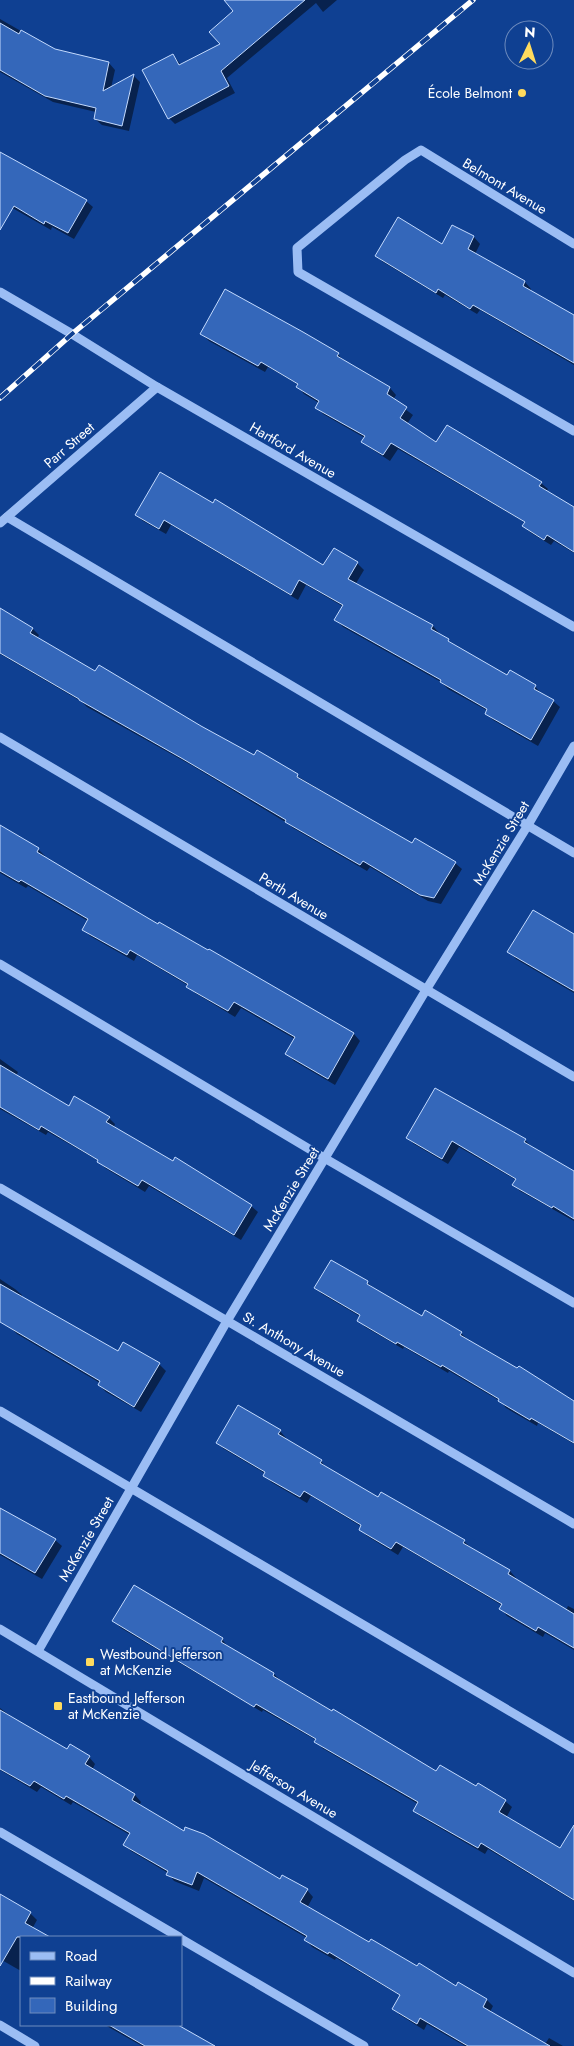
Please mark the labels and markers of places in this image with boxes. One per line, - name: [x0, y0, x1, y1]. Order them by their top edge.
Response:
- place label: École Belmont: [428, 83, 513, 103]
- marker: École Belmont: [516, 87, 528, 99]
- place label: Westbound Jefferson at McKenzie: [100, 1644, 223, 1680]
- marker: Westbound Jefferson at McKenzie: [84, 1656, 96, 1668]
- place label: Eastbound Jefferson at McKenzie: [68, 1688, 185, 1724]
- marker: Eastbound Jefferson at McKenzie: [52, 1700, 64, 1712]

